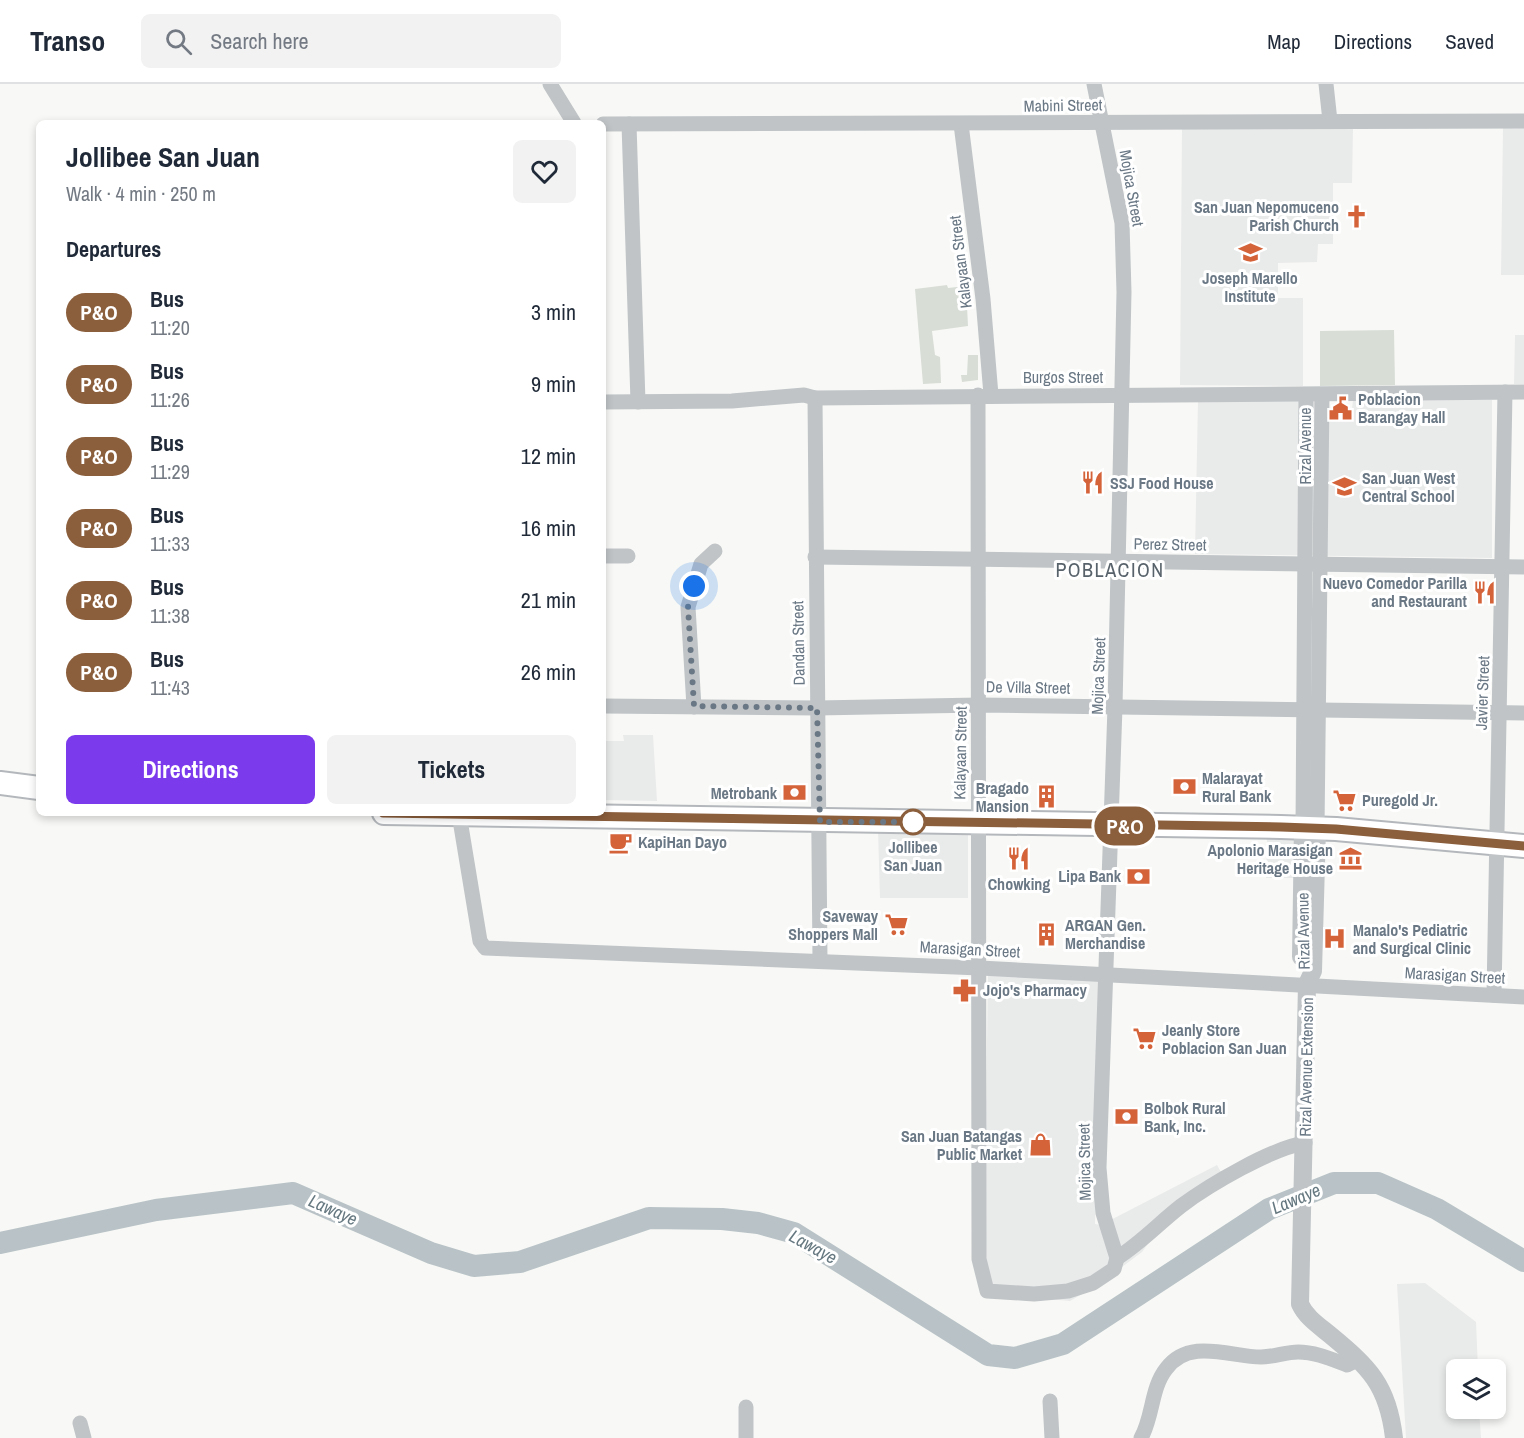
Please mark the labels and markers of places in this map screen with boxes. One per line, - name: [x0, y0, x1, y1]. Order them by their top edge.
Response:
- place label: San Juan Nepomuceno Parish Church: [1194, 196, 1339, 236]
- church icon: San Juan Nepomuceno Parish Church: [1344, 203, 1370, 229]
- school or university icon: Joseph Marello Institute: [1237, 240, 1263, 266]
- place label: Joseph Marello Institute: [1202, 267, 1298, 307]
- place label: Poblacion Barangay Hall: [1358, 388, 1446, 428]
- public building icon: Poblacion Barangay Hall: [1327, 395, 1353, 421]
- place label: San Juan West Central School: [1362, 467, 1456, 507]
- restaurant icon: SSJ Food House: [1079, 470, 1105, 496]
- place label: SSJ Food House: [1110, 472, 1214, 494]
- school or university icon: San Juan West Central School: [1331, 474, 1357, 500]
- place label: Nuevo Comedor Parilla and Restaurant: [1323, 572, 1468, 612]
- restaurant icon: Nuevo Comedor Parilla and Restaurant: [1472, 579, 1498, 605]
- place label: Malarayat Rural Bank: [1202, 767, 1272, 807]
- bank icon: Malarayat Rural Bank: [1171, 774, 1197, 800]
- place label: Bragado Mansion: [976, 777, 1029, 817]
- bank icon: Metrobank: [782, 780, 808, 806]
- place label: Metrobank: [711, 782, 778, 804]
- building icon: Bragado Mansion: [1034, 784, 1060, 810]
- supermarket icon: Puregold Jr.: [1331, 787, 1357, 813]
- place label: Puregold Jr.: [1362, 789, 1438, 811]
- marker: Jollibee San Juan: [900, 809, 926, 835]
- cafe icon: KapiHan Dayo: [607, 829, 633, 855]
- place label: KapiHan Dayo: [638, 831, 727, 853]
- place label: Jollibee San Juan: [884, 836, 942, 876]
- place label: Apolonio Marasigan Heritage House: [1208, 839, 1333, 879]
- restaurant icon: Chowking: [1006, 846, 1032, 872]
- museum icon: Apolonio Marasigan Heritage House: [1338, 846, 1364, 872]
- bank icon: Lipa Bank: [1126, 863, 1152, 889]
- place label: Lipa Bank: [1058, 865, 1122, 887]
- place label: Chowking: [988, 873, 1050, 895]
- place label: Saveway Shoppers Mall: [788, 905, 879, 945]
- supermarket icon: Saveway Shoppers Mall: [883, 912, 909, 938]
- place label: ARGAN Gen. Merchandise: [1065, 914, 1146, 954]
- place label: Manalo's Pediatric and Surgical Clinic: [1353, 919, 1471, 959]
- building icon: ARGAN Gen. Merchandise: [1034, 921, 1060, 947]
- hospital icon: Manalo's Pediatric and Surgical Clinic: [1322, 926, 1348, 952]
- pharmacy icon: Jojo's Pharmacy: [952, 977, 978, 1003]
- place label: Jojo's Pharmacy: [983, 979, 1087, 1001]
- place label: Jeanly Store Poblacion San Juan: [1162, 1019, 1287, 1059]
- supermarket icon: Jeanly Store Poblacion San Juan: [1131, 1026, 1157, 1052]
- place label: Bolbok Rural Bank, Inc.: [1144, 1097, 1226, 1137]
- bank icon: Bolbok Rural Bank, Inc.: [1113, 1104, 1139, 1130]
- place label: San Juan Batangas Public Market: [901, 1125, 1023, 1165]
- shop icon: San Juan Batangas Public Market: [1027, 1132, 1053, 1158]

